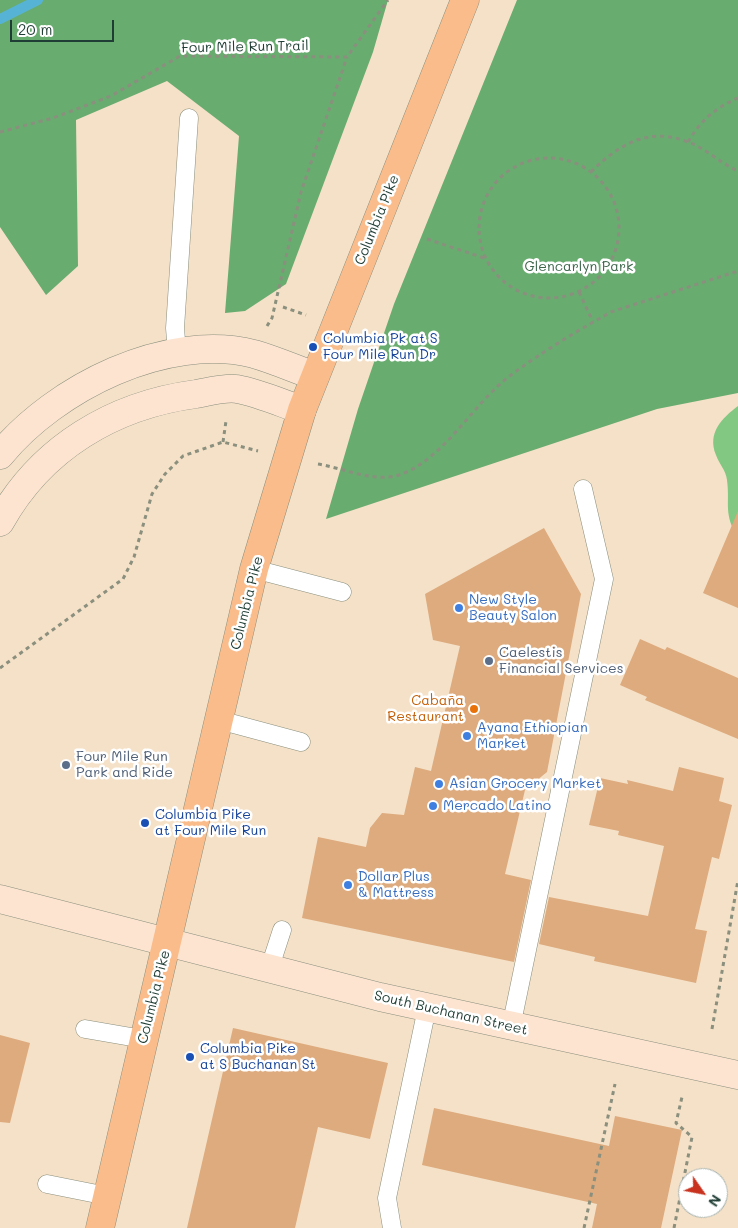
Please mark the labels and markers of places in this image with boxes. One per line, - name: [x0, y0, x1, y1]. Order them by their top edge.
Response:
- place label: Columbia Pk at S Four Mile Run Dr: [323, 331, 438, 364]
- marker: Columbia Pk at S Four Mile Run Dr: [307, 341, 319, 353]
- place label: New Style Beauty Salon: [469, 592, 557, 624]
- marker: New Style Beauty Salon: [453, 602, 465, 614]
- place label: Caelestis Financial Services: [499, 645, 624, 678]
- marker: Caelestis Financial Services: [483, 655, 495, 667]
- place label: Cabaña Restaurant: [387, 693, 464, 726]
- marker: Cabaña Restaurant: [468, 703, 480, 715]
- place label: Ayana Ethiopian Market: [477, 720, 588, 752]
- marker: Ayana Ethiopian Market: [461, 730, 473, 742]
- place label: Four Mile Run Park and Ride: [76, 749, 173, 782]
- marker: Four Mile Run Park and Ride: [60, 759, 72, 771]
- place label: Asian Grocery Market: [449, 776, 601, 792]
- marker: Asian Grocery Market: [433, 778, 445, 790]
- place label: Mercado Latino: [443, 798, 551, 814]
- marker: Mercado Latino: [427, 800, 439, 812]
- place label: Columbia Pike at Four Mile Run: [155, 807, 266, 840]
- marker: Columbia Pike at Four Mile Run: [139, 817, 151, 829]
- place label: Dollar Plus & Mattress: [358, 869, 434, 902]
- marker: Dollar Plus & Mattress: [342, 879, 354, 891]
- place label: Columbia Pike at S Buchanan St: [200, 1041, 316, 1074]
- marker: Columbia Pike at S Buchanan St: [184, 1051, 196, 1063]

